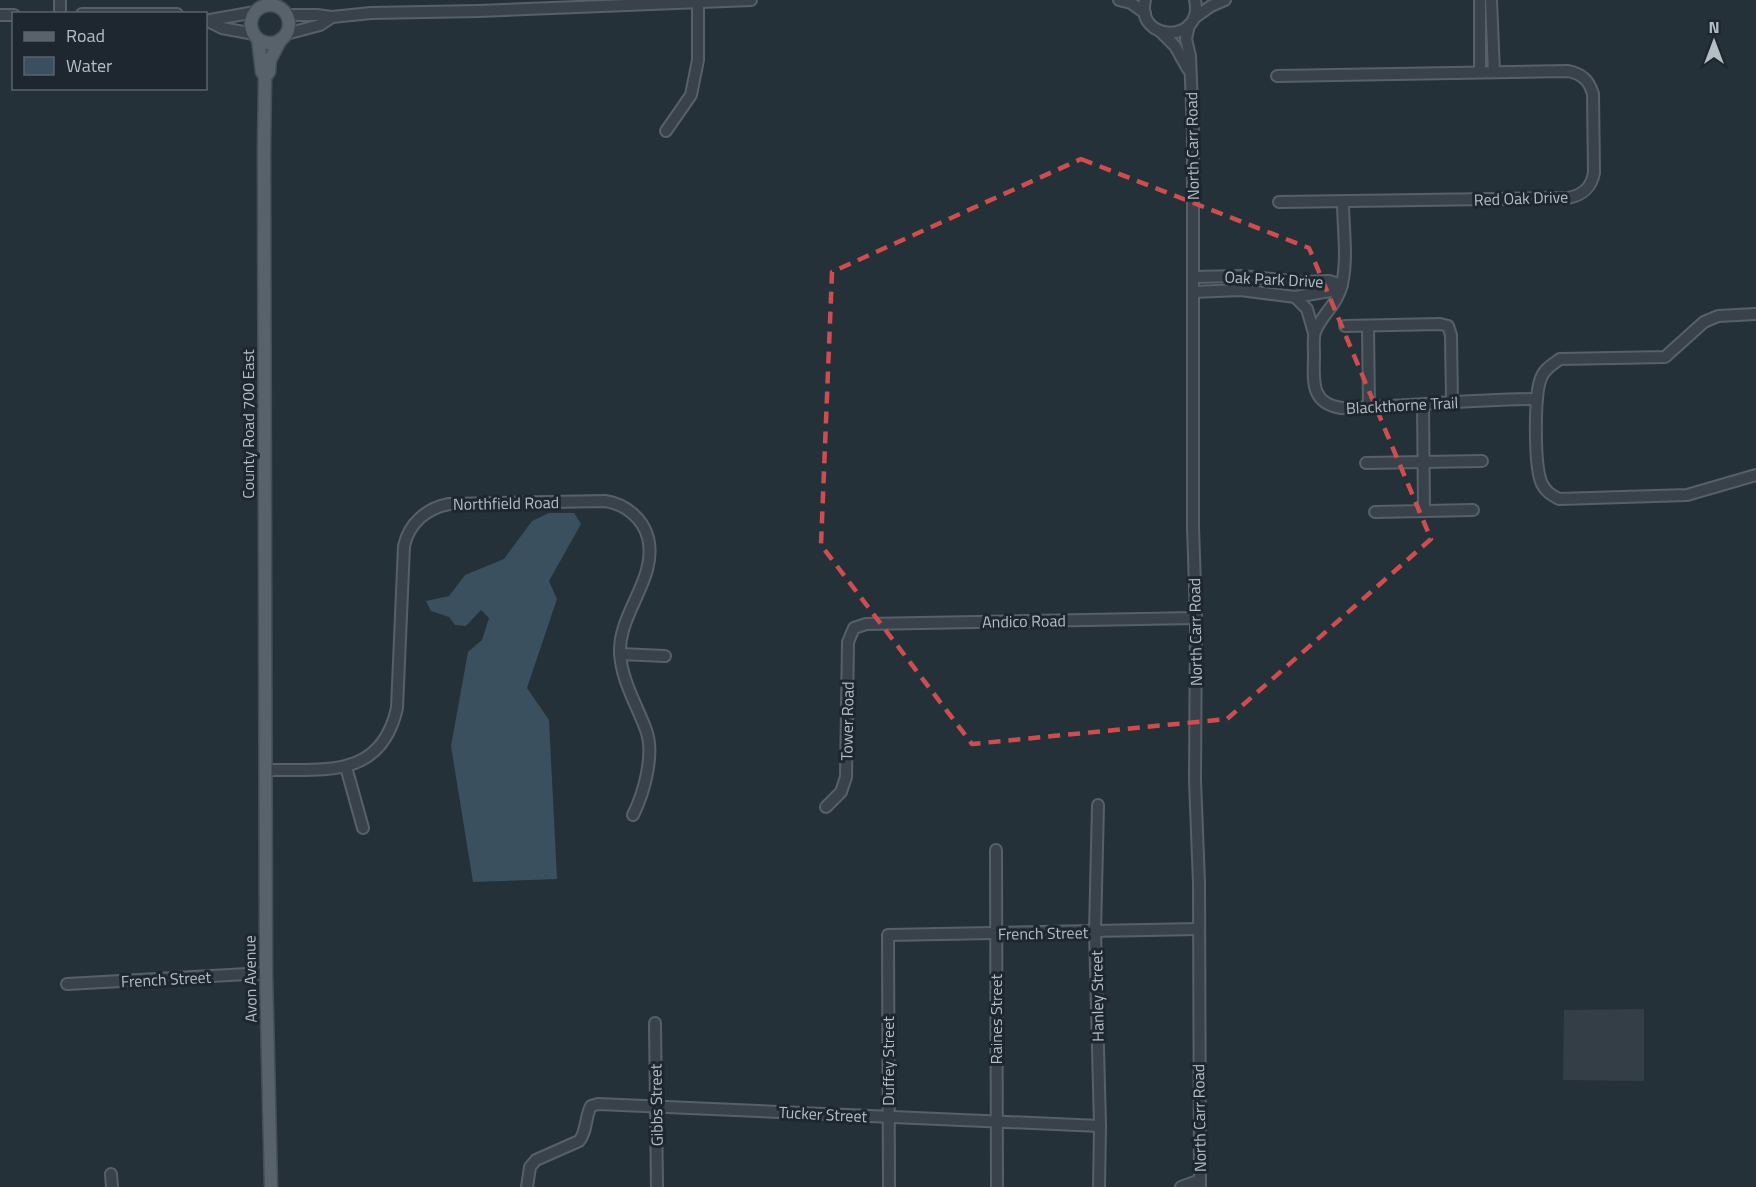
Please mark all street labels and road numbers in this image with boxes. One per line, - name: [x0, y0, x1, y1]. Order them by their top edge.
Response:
- street label: North Carr Road: [1179, 92, 1205, 200]
- street label: Red Oak Drive: [1473, 184, 1569, 212]
- street label: Oak Park Drive: [1224, 264, 1324, 294]
- street label: County Road 700 East: [236, 349, 260, 499]
- street label: Blackthorne Trail: [1345, 390, 1459, 420]
- street label: Northfield Road: [453, 490, 559, 516]
- street label: North Carr Road: [1182, 578, 1208, 686]
- street label: Andico Road: [982, 608, 1066, 634]
- street label: Tower Road: [834, 681, 860, 761]
- street label: French Street: [998, 920, 1089, 946]
- street label: Avon Avenue: [237, 935, 263, 1023]
- street label: Hanley Street: [1084, 950, 1110, 1042]
- street label: French Street: [120, 965, 212, 993]
- street label: Raines Street: [984, 973, 1008, 1064]
- street label: Duffey Street: [876, 1016, 900, 1106]
- street label: Gibbs Street: [643, 1063, 669, 1146]
- street label: North Carr Road: [1186, 1064, 1212, 1172]
- street label: Tucker Street: [778, 1100, 868, 1128]

